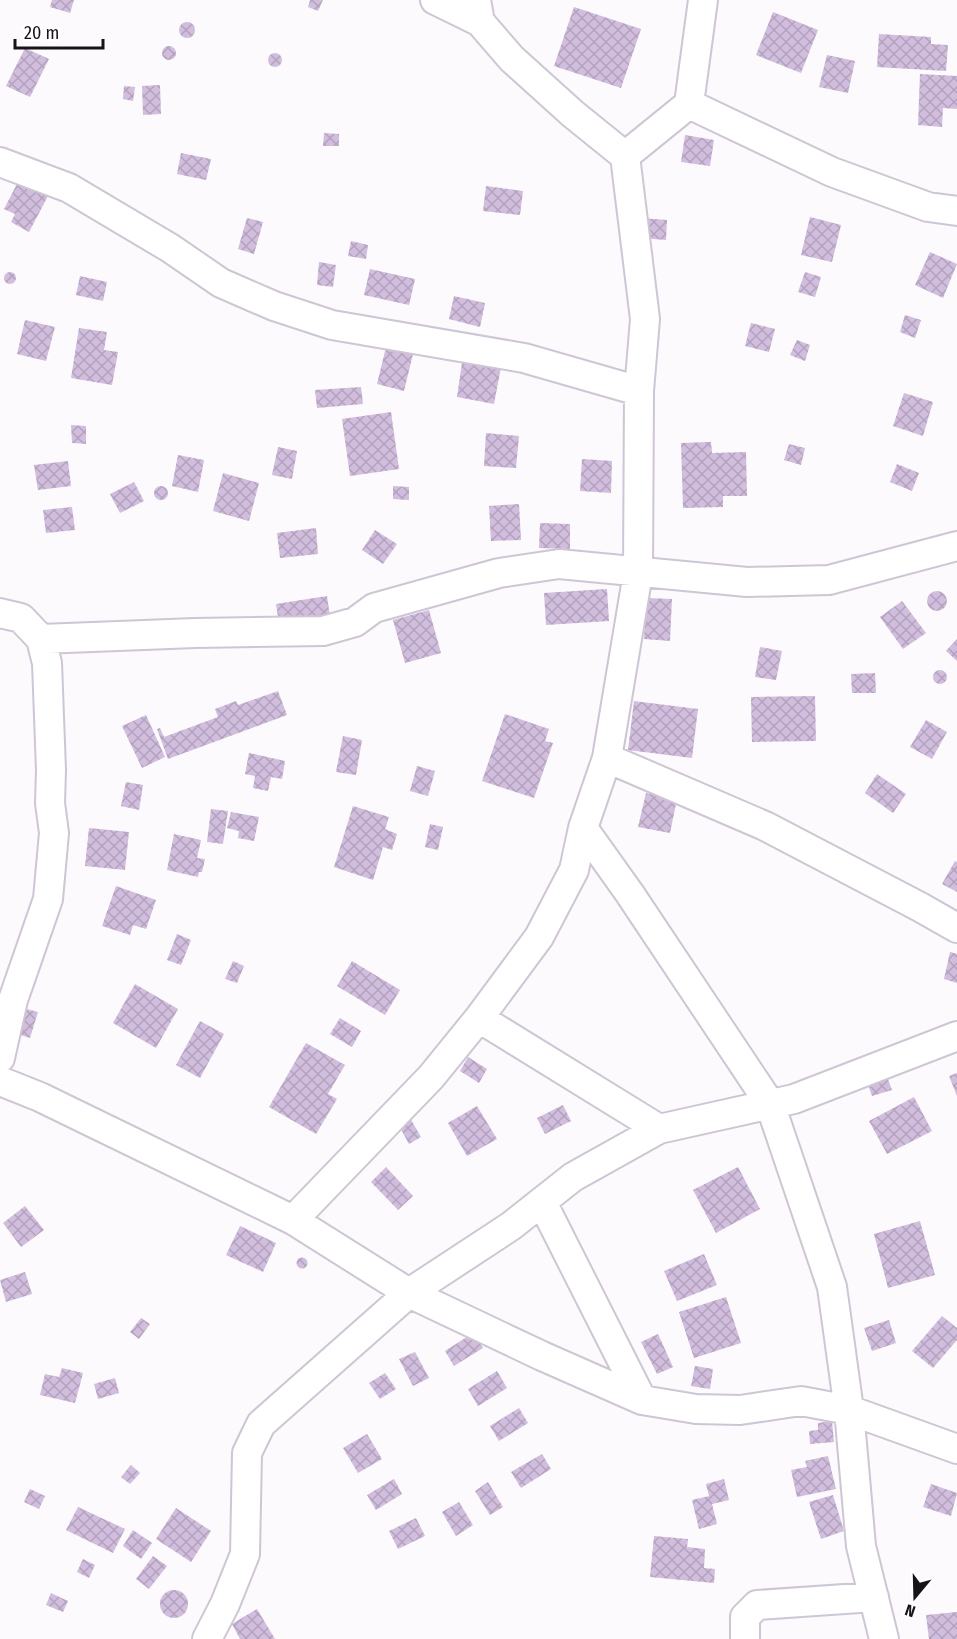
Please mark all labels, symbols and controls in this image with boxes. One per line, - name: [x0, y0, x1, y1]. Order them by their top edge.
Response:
- scale bar: [15, 12, 104, 50]
- text: 20 m: [24, 22, 59, 44]
- north arrow: [885, 1567, 945, 1627]
- text: N: [903, 1600, 918, 1621]

